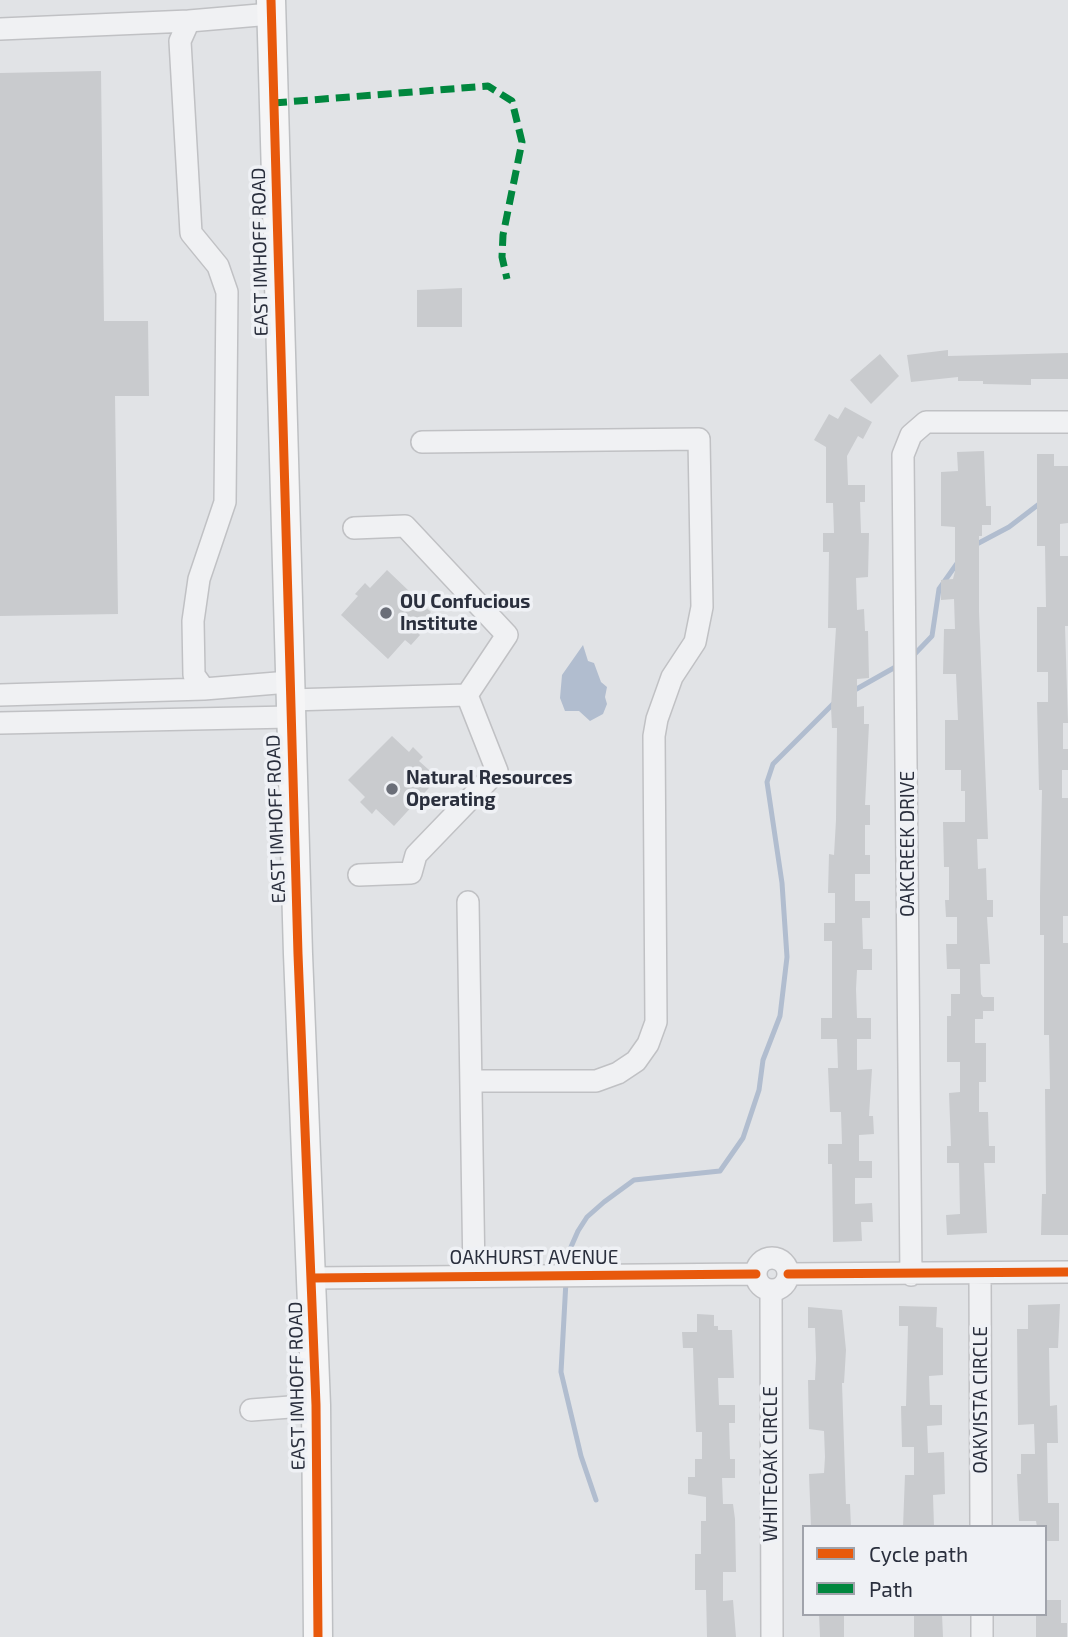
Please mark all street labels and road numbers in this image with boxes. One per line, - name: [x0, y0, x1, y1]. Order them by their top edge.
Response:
- street label: EAST IMHOFF ROAD: [247, 167, 273, 337]
- street label: EAST IMHOFF ROAD: [262, 734, 290, 904]
- street label: OAKCREEK DRIVE: [897, 771, 919, 917]
- street label: OAKHURST AVENUE: [450, 1247, 618, 1269]
- street label: EAST IMHOFF ROAD: [284, 1301, 310, 1471]
- street label: OAKVISTA CIRCLE: [970, 1326, 992, 1474]
- street label: WHITEOAK CIRCLE: [760, 1386, 782, 1542]

